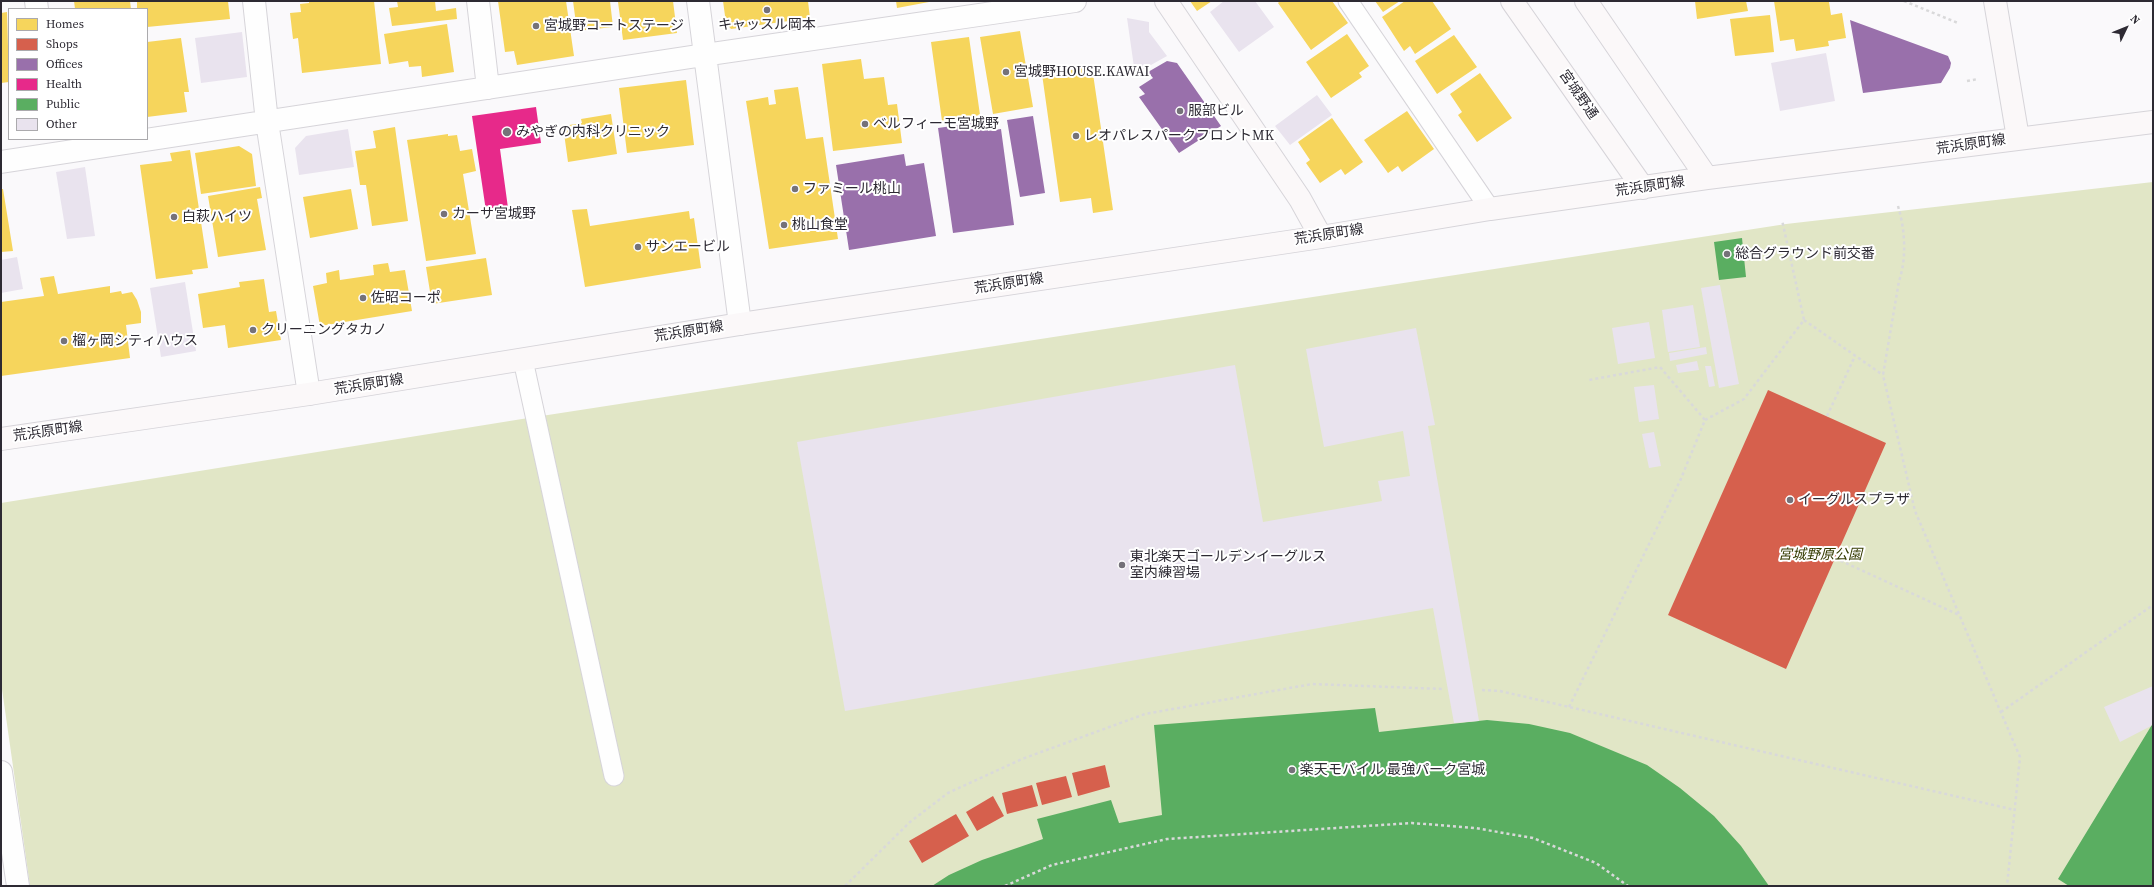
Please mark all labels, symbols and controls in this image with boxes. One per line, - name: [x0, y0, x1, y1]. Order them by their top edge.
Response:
- marker: キャッスル岡本: [762, 5, 772, 15]
- legend: [8, 8, 148, 140]
- north arrow: [2106, 8, 2146, 48]
- text: N: [2127, 11, 2143, 28]
- text: Homes: [46, 16, 84, 32]
- place label: キャッスル岡本: [718, 17, 816, 33]
- place label: 宮城野コートステージ: [544, 18, 684, 34]
- marker: 宮城野コートステージ: [531, 21, 541, 31]
- text: Shops: [46, 36, 78, 52]
- text: Offices: [46, 56, 83, 72]
- place label: 宮城野HOUSE.KAWAI: [1014, 64, 1150, 80]
- marker: 宮城野HOUSE.KAWAI: [1001, 67, 1011, 77]
- street label: 宮城野通: [1555, 67, 1601, 123]
- text: Health: [46, 76, 82, 92]
- text: Public: [46, 96, 80, 112]
- place label: 服部ビル: [1188, 103, 1244, 119]
- marker: 服部ビル: [1175, 106, 1185, 116]
- text: Other: [46, 116, 77, 132]
- place label: ベルフィーモ宮城野: [873, 116, 999, 132]
- marker: ベルフィーモ宮城野: [860, 119, 870, 129]
- place label: みやぎの内科クリニック: [516, 124, 670, 140]
- marker: みやぎの内科クリニック: [501, 126, 513, 138]
- place label: レオパレスパークフロントMK: [1084, 128, 1274, 144]
- marker: レオパレスパークフロントMK: [1071, 131, 1081, 141]
- street label: 荒浜原町線: [1935, 132, 2007, 158]
- street label: 荒浜原町線: [1614, 174, 1686, 200]
- place label: ファミール桃山: [803, 181, 901, 197]
- marker: ファミール桃山: [790, 184, 800, 194]
- place label: カーサ宮城野: [452, 206, 536, 222]
- place label: 白萩ハイツ: [182, 209, 252, 225]
- marker: カーサ宮城野: [439, 209, 449, 219]
- marker: 白萩ハイツ: [169, 212, 179, 222]
- place label: 桃山食堂: [792, 217, 848, 233]
- marker: 桃山食堂: [779, 220, 789, 230]
- street label: 荒浜原町線: [1293, 221, 1365, 249]
- place label: サンエービル: [646, 239, 730, 255]
- marker: サンエービル: [633, 242, 643, 252]
- place label: 総合グラウンド前交番: [1735, 246, 1875, 262]
- marker: 総合グラウンド前交番: [1722, 249, 1732, 259]
- street label: 荒浜原町線: [973, 270, 1045, 298]
- place label: 佐昭コーポ: [371, 290, 441, 306]
- marker: 佐昭コーポ: [358, 293, 368, 303]
- street label: 荒浜原町線: [653, 318, 725, 346]
- place label: クリーニングタカノ: [261, 322, 387, 338]
- marker: クリーニングタカノ: [248, 325, 258, 335]
- place label: 榴ヶ岡シティハウス: [72, 333, 198, 349]
- marker: 榴ヶ岡シティハウス: [59, 336, 69, 346]
- street label: 荒浜原町線: [333, 371, 405, 399]
- street label: 荒浜原町線: [12, 419, 84, 445]
- place label: イーグルスプラザ: [1798, 492, 1910, 508]
- marker: イーグルスプラザ: [1785, 495, 1795, 505]
- park label: 宮城野原公園: [1778, 547, 1862, 563]
- place label: 東北楽天ゴールデンイーグルス 室内練習場: [1130, 549, 1326, 582]
- marker: 東北楽天ゴールデンイーグルス 室内練習場: [1117, 560, 1127, 570]
- place label: 楽天モバイル 最強パーク宮城: [1300, 762, 1485, 778]
- marker: 楽天モバイル 最強パーク宮城: [1287, 765, 1297, 775]

